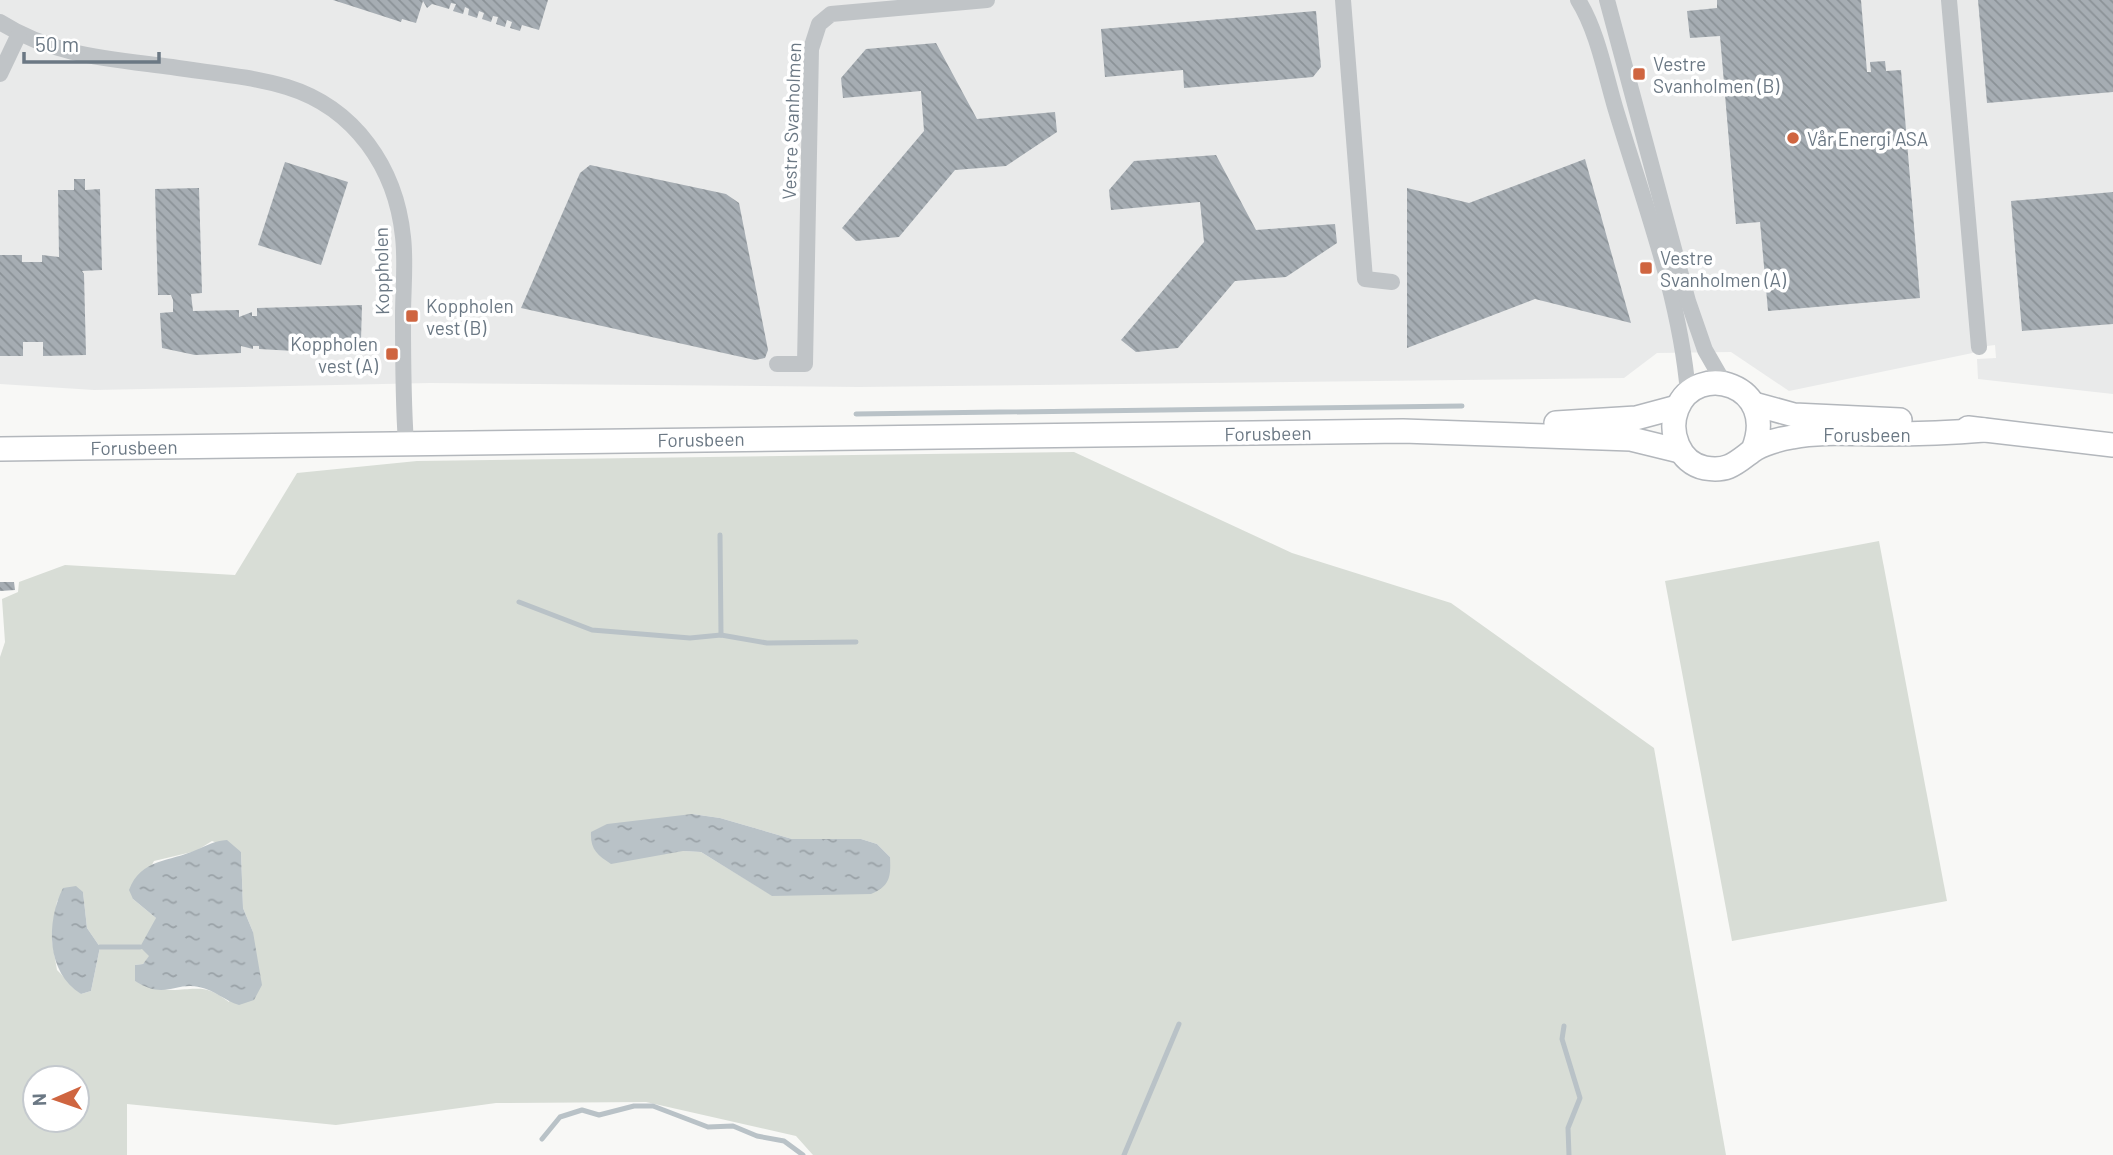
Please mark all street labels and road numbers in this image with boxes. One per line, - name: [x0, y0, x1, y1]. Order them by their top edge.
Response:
- street label: Vestre Svanholmen: [777, 42, 805, 200]
- street label: Koppholen: [369, 227, 393, 315]
- street label: Forusbeen: [1224, 421, 1312, 445]
- street label: Forusbeen: [1823, 423, 1911, 446]
- street label: Forusbeen: [657, 427, 745, 451]
- street label: Forusbeen: [90, 435, 178, 459]

